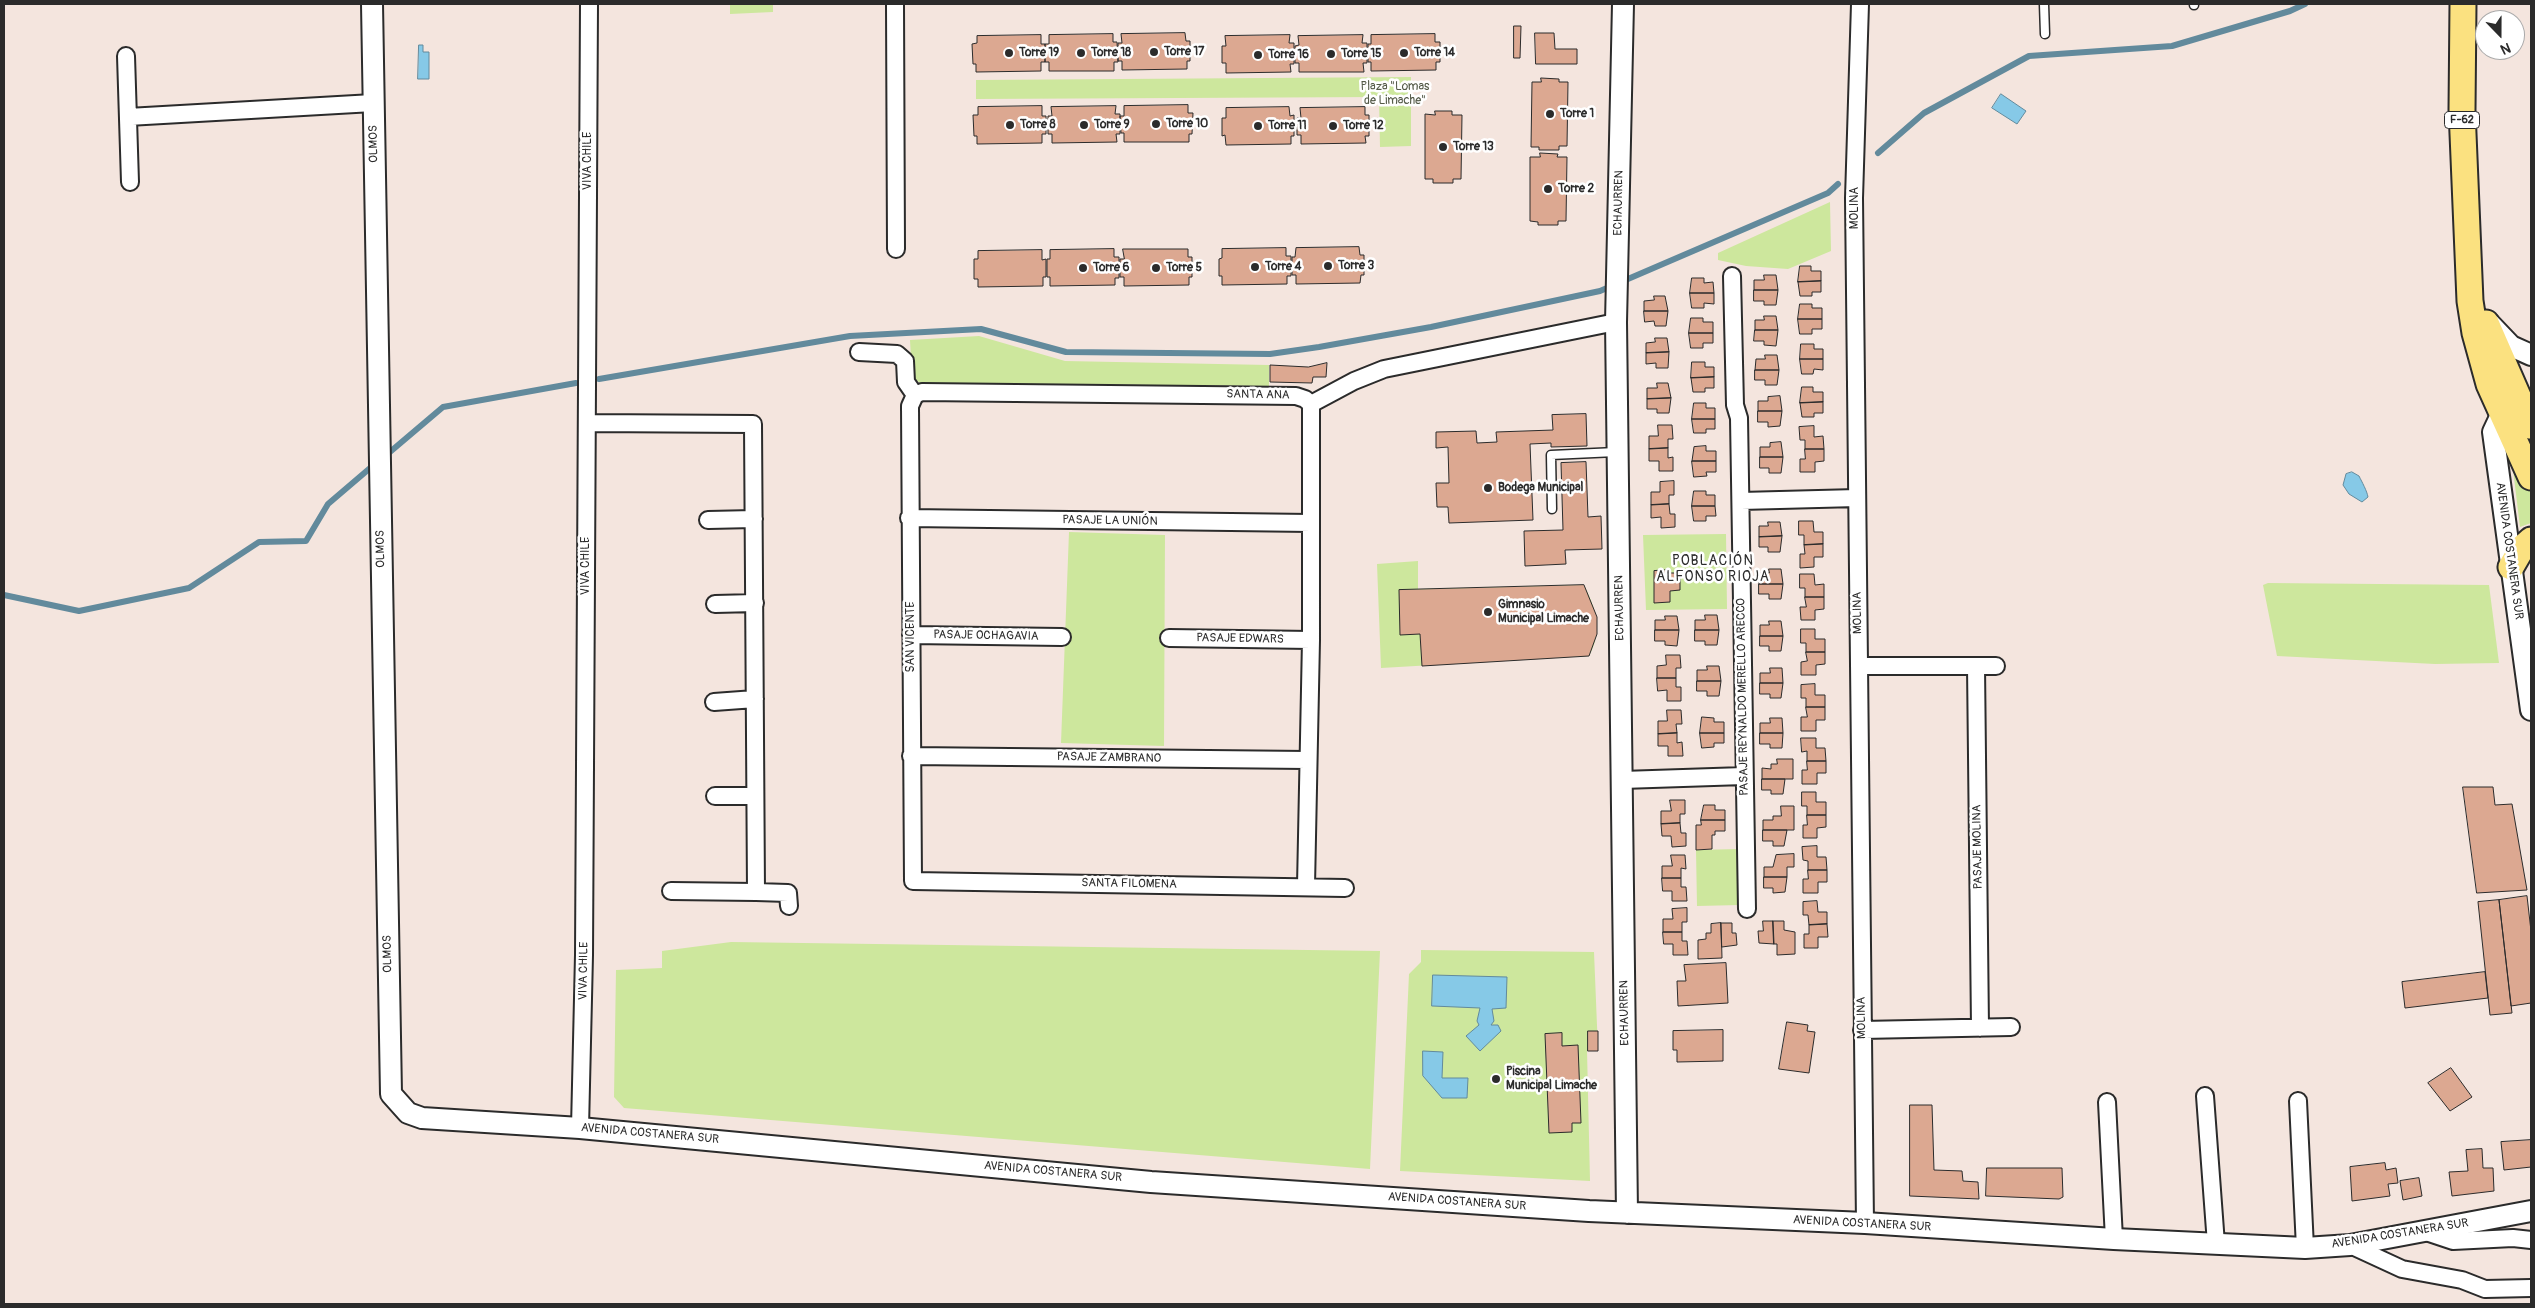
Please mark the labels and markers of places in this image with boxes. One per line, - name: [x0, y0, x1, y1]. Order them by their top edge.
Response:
- place label: Torre 17: [1164, 45, 1204, 59]
- place label: Torre 19: [1019, 46, 1059, 60]
- place label: Torre 18: [1091, 46, 1131, 60]
- marker: Torre 17: [1148, 46, 1160, 58]
- place label: Torre 14: [1414, 46, 1455, 60]
- marker: Torre 19: [1003, 47, 1015, 59]
- marker: Torre 18: [1075, 47, 1087, 59]
- place label: Torre 15: [1341, 47, 1382, 61]
- marker: Torre 14: [1398, 47, 1410, 59]
- place label: Torre 16: [1268, 48, 1309, 62]
- marker: Torre 15: [1325, 48, 1337, 60]
- marker: Torre 16: [1252, 49, 1264, 61]
- place label: Torre 1: [1560, 107, 1594, 121]
- marker: Torre 1: [1544, 108, 1556, 120]
- place label: Torre 10: [1166, 117, 1208, 131]
- place label: Torre 8: [1020, 118, 1055, 132]
- place label: Torre 9: [1094, 118, 1130, 132]
- marker: Torre 10: [1150, 118, 1162, 130]
- marker: Torre 8: [1004, 119, 1016, 131]
- marker: Torre 9: [1078, 119, 1090, 131]
- place label: Torre 11: [1268, 119, 1307, 133]
- place label: Torre 12: [1343, 119, 1384, 133]
- marker: Torre 11: [1252, 120, 1264, 132]
- marker: Torre 12: [1327, 120, 1339, 132]
- place label: Torre 13: [1453, 140, 1494, 154]
- marker: Torre 13: [1437, 141, 1449, 153]
- place label: Torre 2: [1558, 182, 1594, 196]
- marker: Torre 2: [1542, 183, 1554, 195]
- place label: Torre 3: [1338, 259, 1374, 273]
- place label: Torre 4: [1265, 260, 1301, 274]
- marker: Torre 3: [1322, 260, 1334, 272]
- place label: Torre 6: [1093, 261, 1129, 275]
- place label: Torre 5: [1166, 261, 1202, 275]
- marker: Torre 4: [1249, 261, 1261, 273]
- marker: Torre 6: [1077, 262, 1089, 274]
- marker: Torre 5: [1150, 262, 1162, 274]
- place label: Bodega Municipal: [1498, 481, 1583, 495]
- marker: Bodega Municipal: [1482, 482, 1494, 494]
- place label: Gimnasio Municipal Limache: [1498, 598, 1589, 626]
- marker: Gimnasio Municipal Limache: [1482, 606, 1494, 618]
- place label: Piscina Municipal Limache: [1506, 1065, 1597, 1093]
- marker: Piscina Municipal Limache: [1490, 1073, 1502, 1085]

